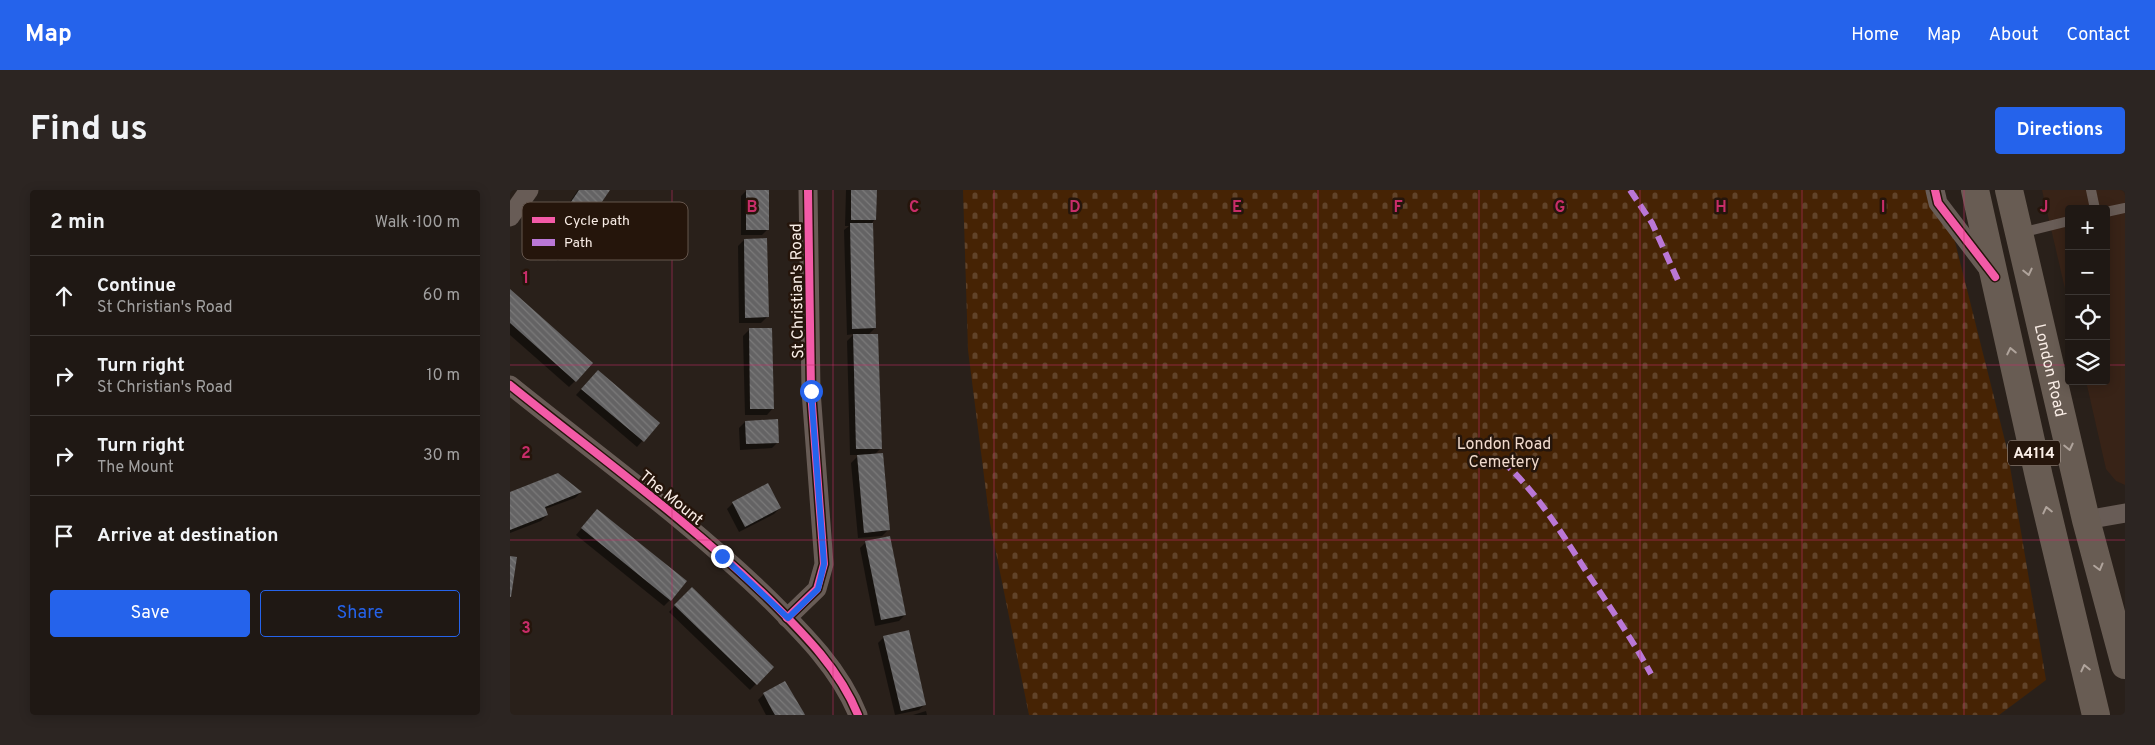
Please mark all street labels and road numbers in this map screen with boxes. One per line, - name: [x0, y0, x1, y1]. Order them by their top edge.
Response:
- street label: St Christian's Road: [787, 223, 809, 359]
- street label: London Road: [2029, 322, 2070, 419]
- road number: A4114: [2008, 440, 2060, 466]
- street label: The Mount: [635, 467, 707, 530]

